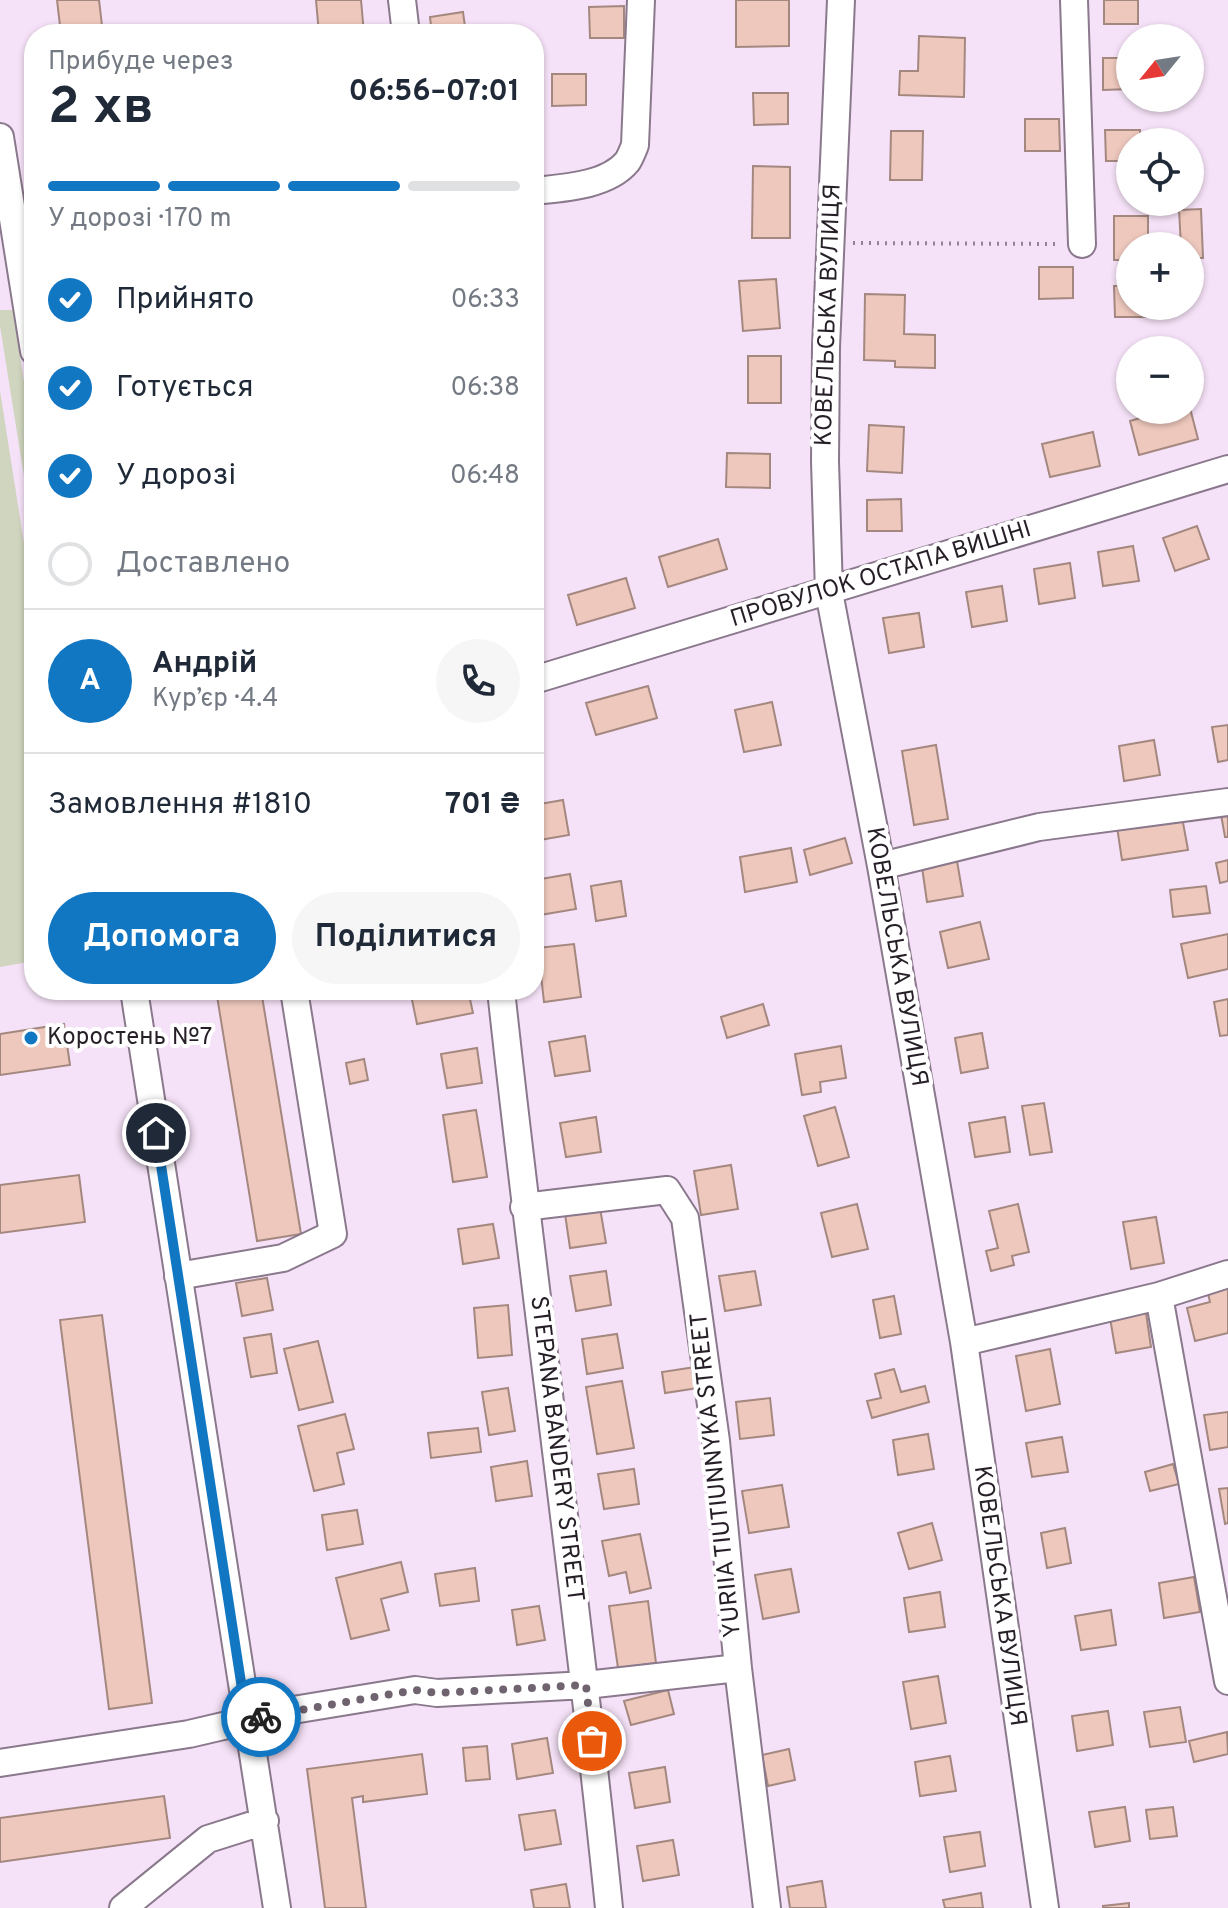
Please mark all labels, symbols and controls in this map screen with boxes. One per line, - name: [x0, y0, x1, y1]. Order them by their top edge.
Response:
- north arrow: [1116, 24, 1204, 112]
- map controls: [1116, 24, 1204, 424]
- text: Прибуде через: [48, 46, 234, 79]
- text: 06:56–07:01: [348, 74, 520, 111]
- text: 2 хв: [48, 76, 154, 142]
- button: locate: [1116, 128, 1204, 216]
- street label: КОВЕЛЬСЬКА ВУЛИЦЯ: [809, 183, 849, 447]
- text: У дорозі · 170 m: [48, 203, 232, 236]
- button: +: [1116, 232, 1204, 320]
- icon: check: [48, 278, 92, 322]
- text: Прийнято: [116, 282, 254, 319]
- text: 06:33: [451, 284, 520, 317]
- button: −: [1116, 336, 1204, 424]
- icon: check: [48, 366, 92, 410]
- text: Готується: [116, 370, 254, 407]
- text: 06:38: [450, 372, 520, 405]
- icon: check: [48, 454, 92, 498]
- text: У дорозі: [116, 458, 236, 495]
- text: 06:48: [450, 460, 520, 493]
- street label: ПРОВУЛОК ОСТАПА ВИШНІ: [727, 515, 1035, 635]
- text: Доставлено: [116, 546, 290, 583]
- button: phone: [436, 639, 520, 723]
- text: Андрій: [152, 646, 257, 683]
- text: А: [79, 663, 101, 700]
- text: Кур’єр · 4.4: [152, 683, 278, 716]
- text: Замовлення #1810: [48, 787, 312, 824]
- text: 701 ₴: [445, 787, 520, 824]
- street label: КОВЕЛЬСЬКА ВУЛИЦЯ: [858, 825, 934, 1089]
- button: Допомога: [48, 892, 276, 984]
- button: Поділитися: [292, 892, 520, 984]
- place label: Коростень №7: [47, 1023, 212, 1053]
- marker: Коростень №7: [22, 1029, 40, 1047]
- pin: [122, 1099, 190, 1167]
- icon: home: [134, 1111, 178, 1155]
- street label: STEPANA BANDERY STREET: [522, 1294, 590, 1604]
- street label: YURIIA TIUTIUNNYKA STREET: [685, 1311, 749, 1639]
- street label: КОВЕЛЬСЬКА ВУЛИЦЯ: [966, 1464, 1032, 1728]
- courier: [221, 1677, 301, 1757]
- icon: bike: [239, 1695, 283, 1739]
- pin: [558, 1707, 626, 1775]
- icon: bag: [570, 1719, 614, 1763]

